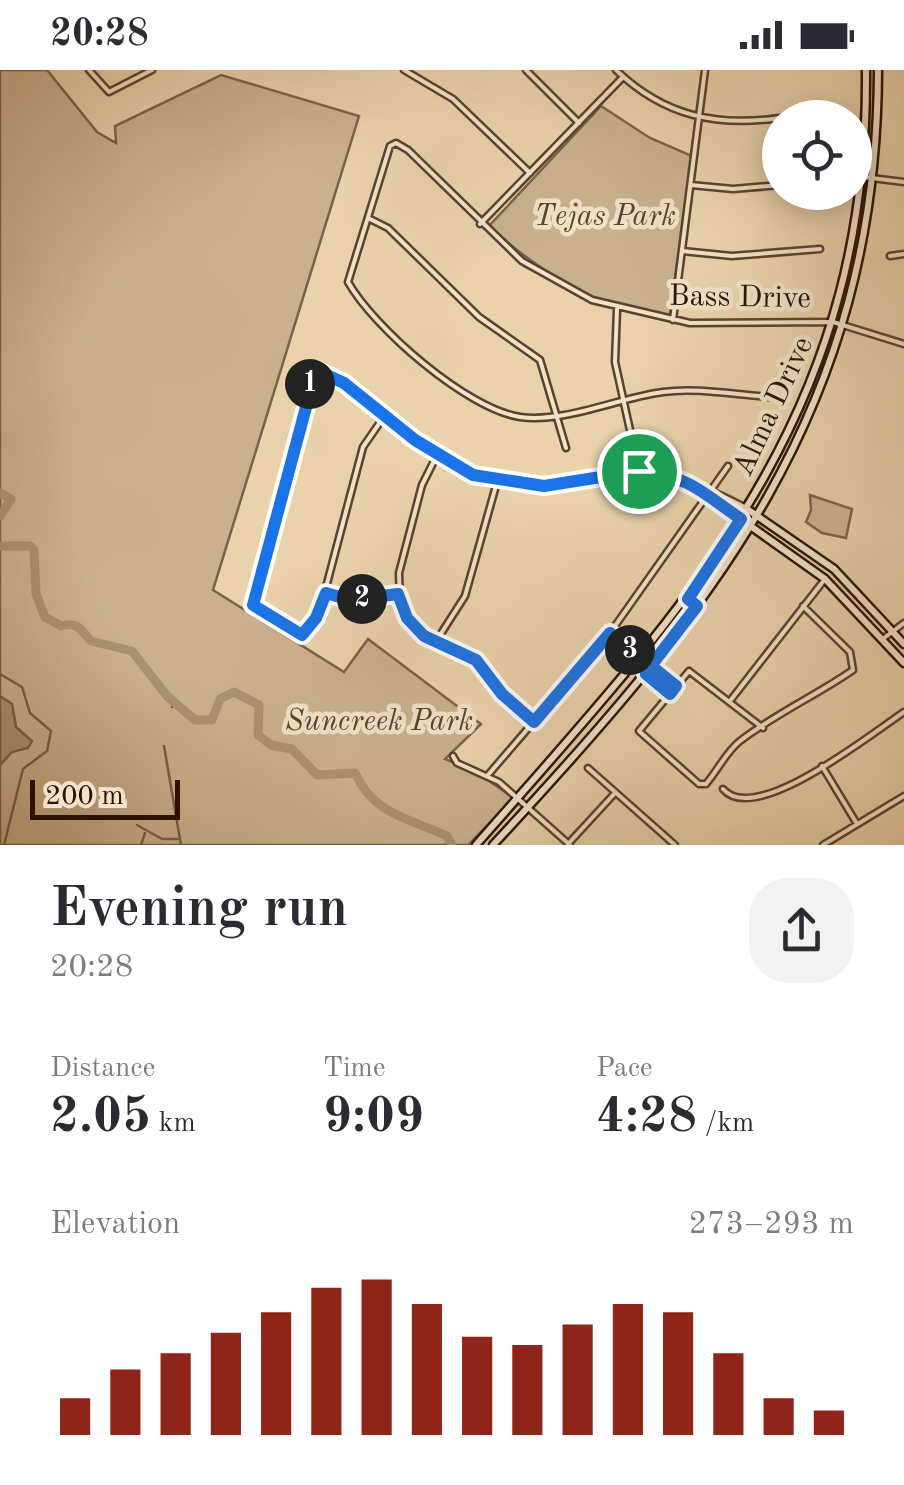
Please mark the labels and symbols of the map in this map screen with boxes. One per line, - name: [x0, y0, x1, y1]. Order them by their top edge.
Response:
- park label: Tejas Park: [534, 202, 676, 232]
- street label: Bass Drive: [669, 282, 811, 314]
- street label: Alma Drive: [728, 332, 819, 481]
- pin: 1: [285, 359, 335, 409]
- pin: [597, 429, 682, 514]
- pin: 2: [337, 574, 387, 624]
- pin: 3: [605, 625, 655, 675]
- park label: Suncreek Park: [285, 707, 473, 737]
- scale bar: [30, 775, 180, 820]

